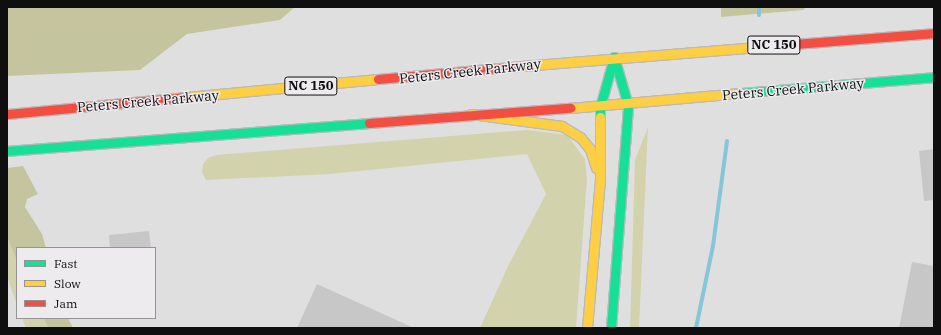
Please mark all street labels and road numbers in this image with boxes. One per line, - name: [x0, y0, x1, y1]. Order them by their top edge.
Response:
- road number: NC 150: [747, 34, 801, 56]
- street label: Peters Creek Parkway: [398, 55, 542, 87]
- street label: Peters Creek Parkway: [721, 74, 865, 104]
- road number: NC 150: [284, 75, 338, 97]
- street label: Peters Creek Parkway: [76, 86, 220, 116]

